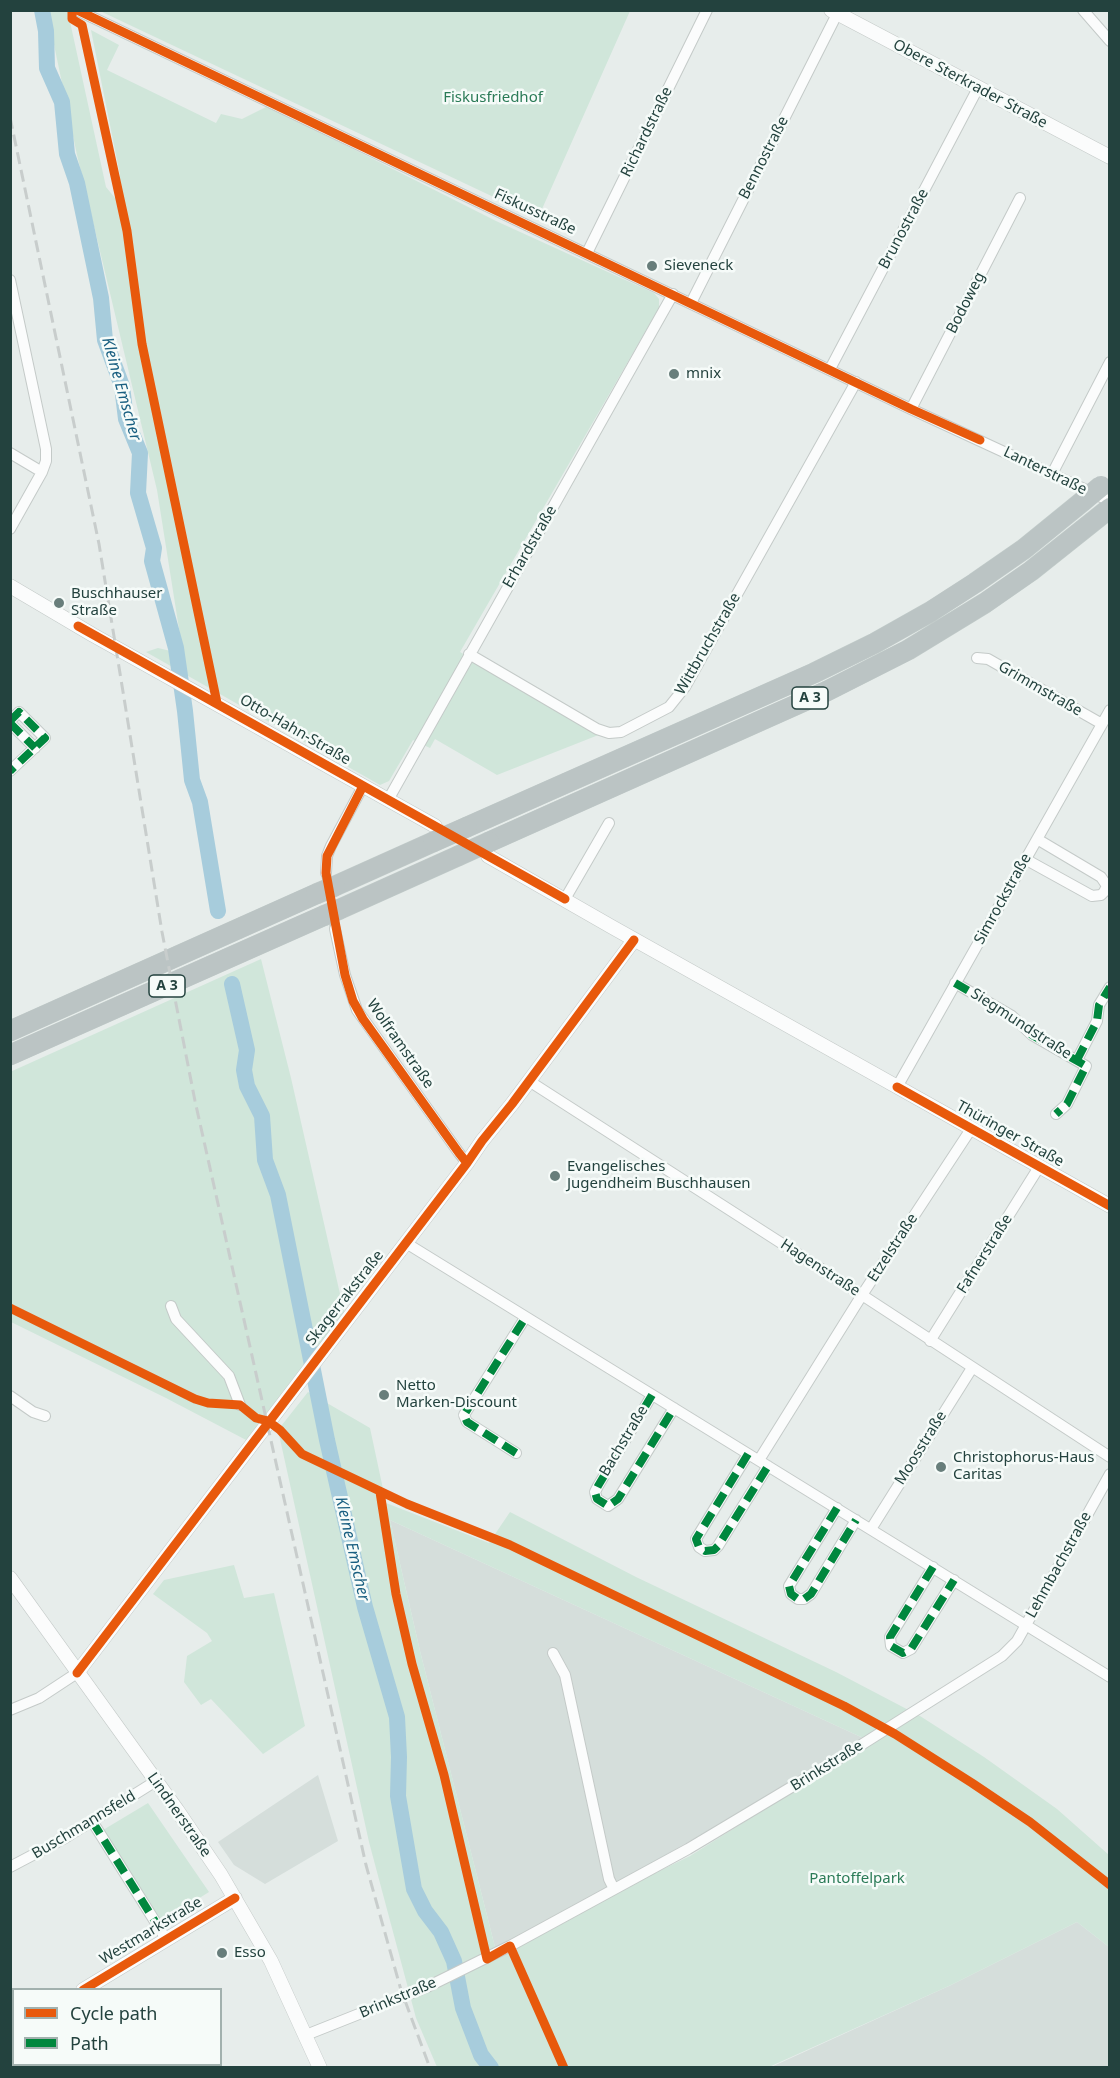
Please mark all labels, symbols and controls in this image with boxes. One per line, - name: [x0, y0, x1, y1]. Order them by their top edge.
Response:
- street label: Obere Sterkrader Straße: [890, 36, 1050, 132]
- street label: Richardstraße: [617, 84, 677, 180]
- park label: Fiskusfriedhof: [443, 89, 543, 107]
- street label: Bennostraße: [735, 114, 793, 202]
- street label: Fiskusstraße: [491, 185, 579, 239]
- street label: Brunostraße: [875, 186, 933, 272]
- place label: Sieveneck: [664, 257, 733, 275]
- marker: Sieveneck: [645, 259, 659, 273]
- street label: Bodoweg: [943, 269, 989, 337]
- water label: Kleine Emscher: [97, 335, 145, 443]
- place label: mnix: [686, 365, 721, 383]
- marker: mnix: [667, 367, 681, 381]
- street label: Lanterstraße: [1000, 443, 1090, 499]
- street label: Erhardstraße: [499, 503, 561, 591]
- place label: Buschhauser Straße: [71, 585, 162, 620]
- street label: Wittbruchstraße: [672, 590, 744, 698]
- marker: Buschhauser Straße: [52, 596, 66, 610]
- street label: Grimmstraße: [995, 658, 1085, 720]
- road number: A 3: [792, 687, 828, 709]
- street label: Otto-Hahn-Straße: [236, 691, 354, 769]
- street label: Simrockstraße: [971, 850, 1035, 948]
- road number: A 3: [149, 975, 185, 997]
- street label: Siegmundstraße: [967, 985, 1075, 1063]
- street label: Wolframstraße: [363, 996, 437, 1092]
- street label: Thüringer Straße: [953, 1097, 1067, 1171]
- place label: Evangelisches Jugendheim Buschhausen: [567, 1158, 751, 1193]
- marker: Evangelisches Jugendheim Buschhausen: [548, 1169, 562, 1183]
- street label: Etzelstraße: [864, 1210, 922, 1286]
- street label: Fafnerstraße: [953, 1211, 1017, 1297]
- street label: Hagenstraße: [777, 1236, 863, 1300]
- street label: Skagerrakstraße: [302, 1247, 388, 1349]
- place label: Netto Marken-Discount: [396, 1377, 517, 1412]
- marker: Netto Marken-Discount: [377, 1388, 391, 1402]
- street label: Bachstraße: [596, 1402, 652, 1480]
- street label: Moosstraße: [891, 1408, 951, 1488]
- place label: Christophorus-Haus Caritas: [953, 1449, 1095, 1484]
- marker: Christophorus-Haus Caritas: [934, 1460, 948, 1474]
- water label: Kleine Emscher: [331, 1495, 373, 1603]
- street label: Lehmbachstraße: [1022, 1509, 1096, 1621]
- street label: Brinkstraße: [787, 1737, 867, 1795]
- street label: Lindnerstraße: [143, 1769, 215, 1861]
- street label: Buschmannsfeld: [29, 1787, 139, 1863]
- park label: Pantoffelpark: [809, 1870, 905, 1888]
- street label: Westmarkstraße: [97, 1893, 205, 1969]
- place label: Esso: [234, 1944, 266, 1962]
- marker: Esso: [215, 1946, 229, 1960]
- street label: Brinkstraße: [357, 1974, 439, 2022]
- legend: [12, 1988, 222, 2066]
- text: Cycle path: [70, 2001, 157, 2025]
- text: Path: [70, 2031, 109, 2055]

